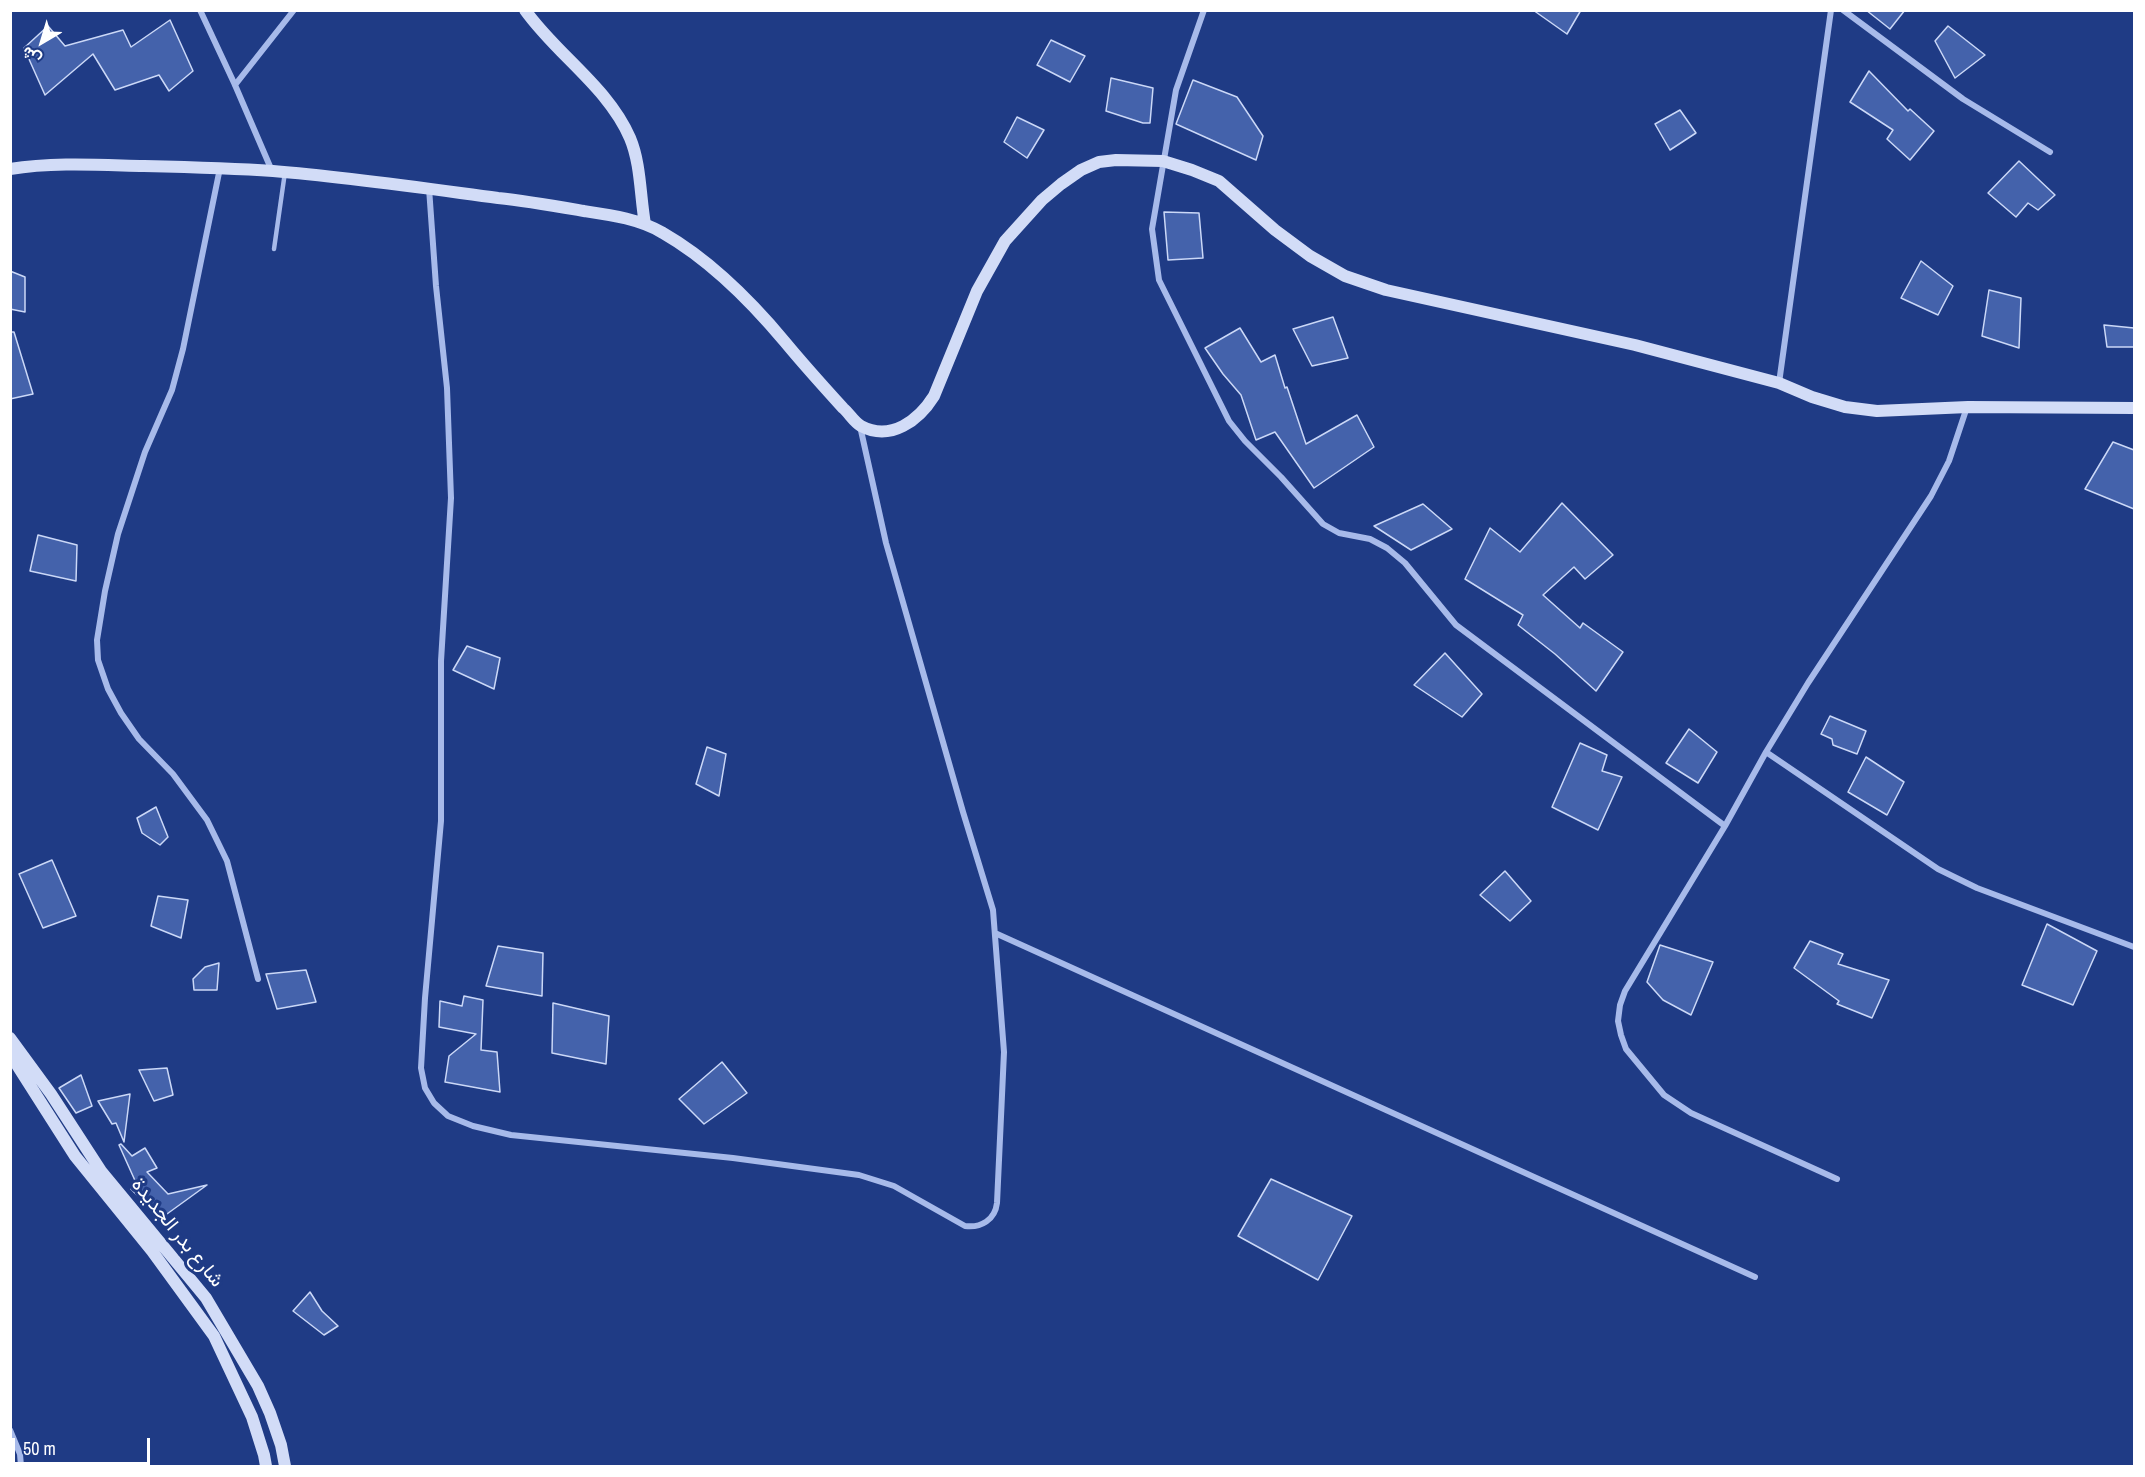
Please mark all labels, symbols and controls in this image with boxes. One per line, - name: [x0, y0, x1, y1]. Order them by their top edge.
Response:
- north arrow: [12, 12, 72, 72]
- text: ش: [17, 42, 45, 71]
- street label: شارع بدر الجديدة: [126, 1174, 228, 1292]
- scale bar: [15, 1426, 153, 1464]
- text: 50 m: [23, 1436, 56, 1461]

